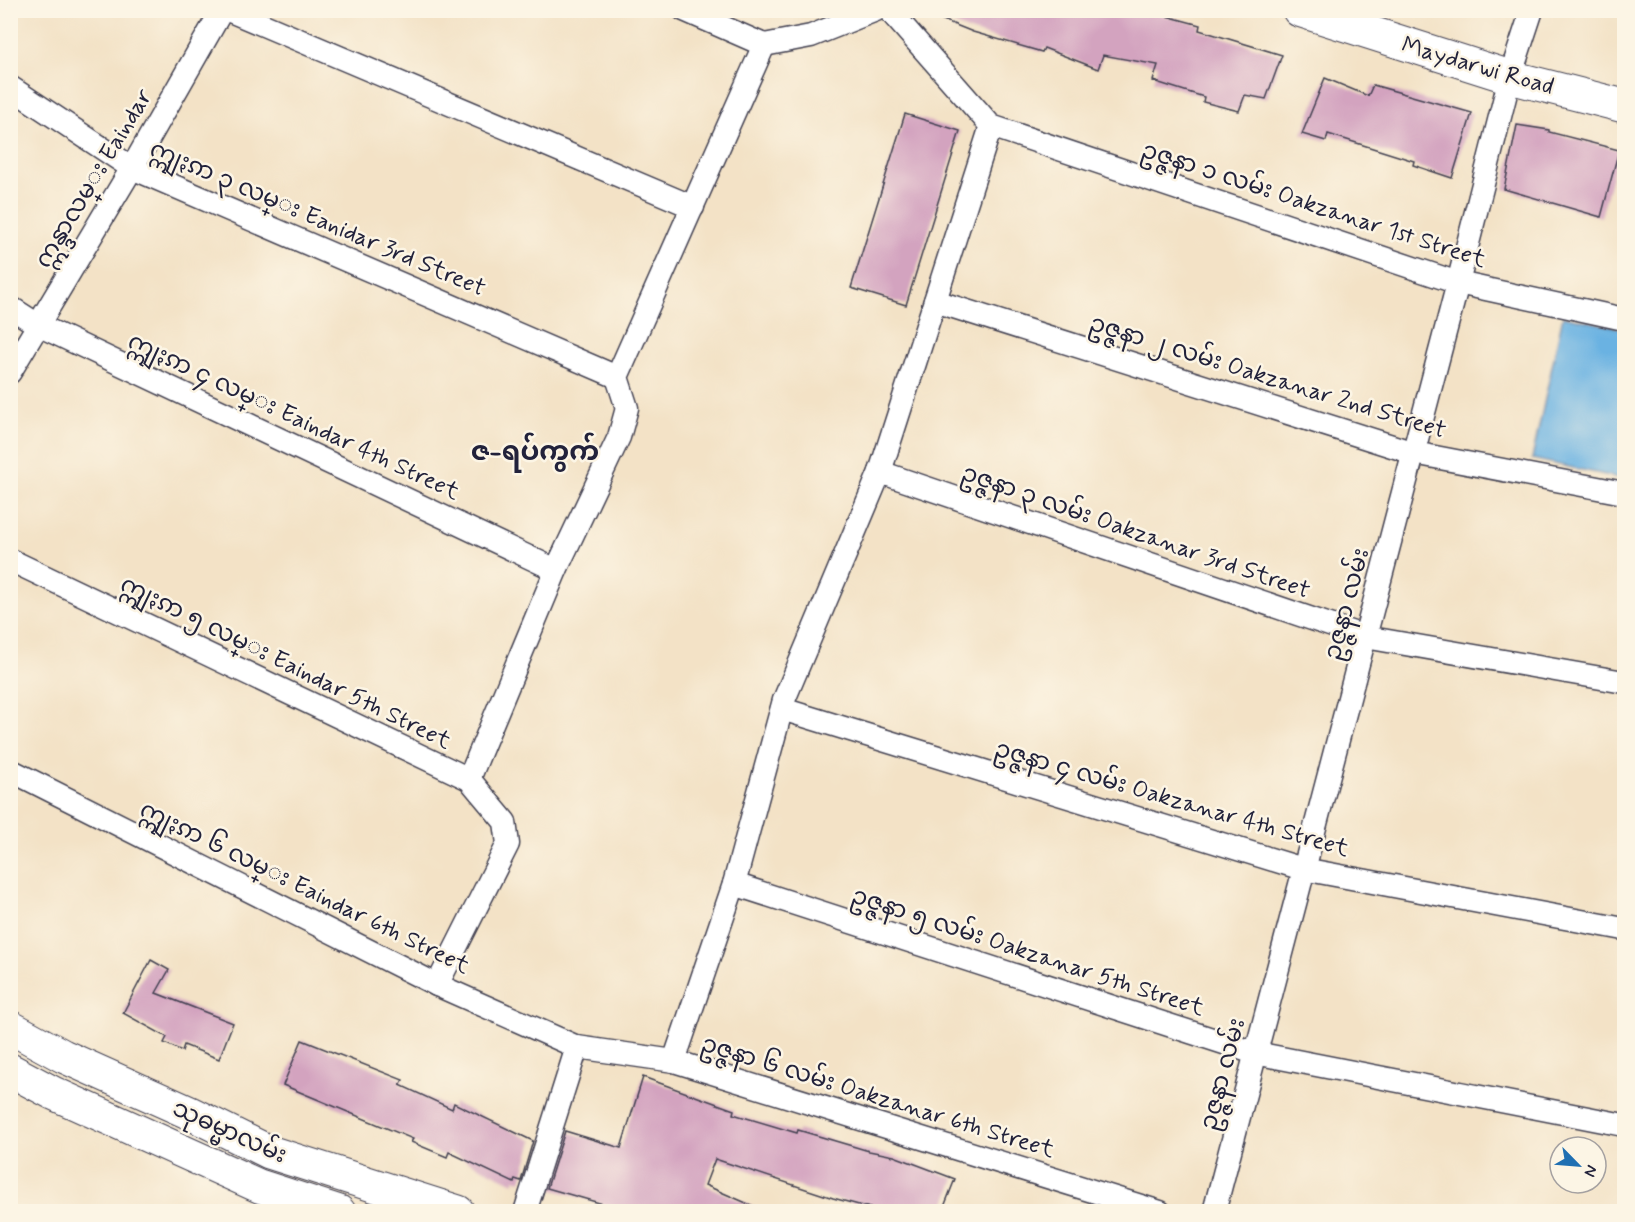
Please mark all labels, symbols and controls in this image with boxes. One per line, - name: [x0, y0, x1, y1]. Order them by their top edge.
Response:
- street label: Maydarwi Road: [1398, 30, 1557, 103]
- street label: ဣန္ဒာလမ္း Eaindar: [29, 83, 163, 275]
- street label: ဥဇ္ဇနာ ၁ လမ်း Oakzanar 1st Street: [1136, 133, 1490, 278]
- street label: ဣျႏၵာ ၃ လမ္း Eanidar 3rd Street: [144, 134, 490, 306]
- street label: ဥဇ္ဇနာ ၂ လမ်း Oakzanar 2nd Street: [1085, 306, 1450, 449]
- street label: ဣျႏၵာ ၄ လမ္း Eaindar 4th Street: [122, 327, 464, 510]
- district label: ဇ-ရပ်ကွက်: [471, 432, 599, 473]
- street label: ဥဇ္ဇနာ ၃ လမ်း Oakzanar 3rd Street: [956, 456, 1315, 609]
- street label: ဥဇ္ဇနာ လမ်း: [1316, 544, 1380, 665]
- street label: ဣျႏၵာ ၅ လမ္း Eaindar 5th Street: [114, 570, 456, 759]
- street label: ဥဇ္ဇနာ ၄ လမ်း Oakzanar 4th Street: [990, 732, 1353, 867]
- street label: ဣျႏၵာ ၆ လမ္း Eaindar 6th Street: [133, 793, 475, 984]
- street label: ဥဇ္ဇနာ ၅ လမ်း Oakzanar 5th Street: [846, 879, 1208, 1027]
- street label: ဥဇ္ဇနာ လမ်း: [1192, 1014, 1256, 1135]
- street label: ဥဇ္ဇနာ ၆ လမ်း Oakzanar 6th Street: [696, 1027, 1059, 1169]
- street label: သုဓမ္မာလမ်း: [166, 1092, 292, 1174]
- north arrow: [1548, 1135, 1608, 1195]
- text: N: [1578, 1161, 1602, 1180]

